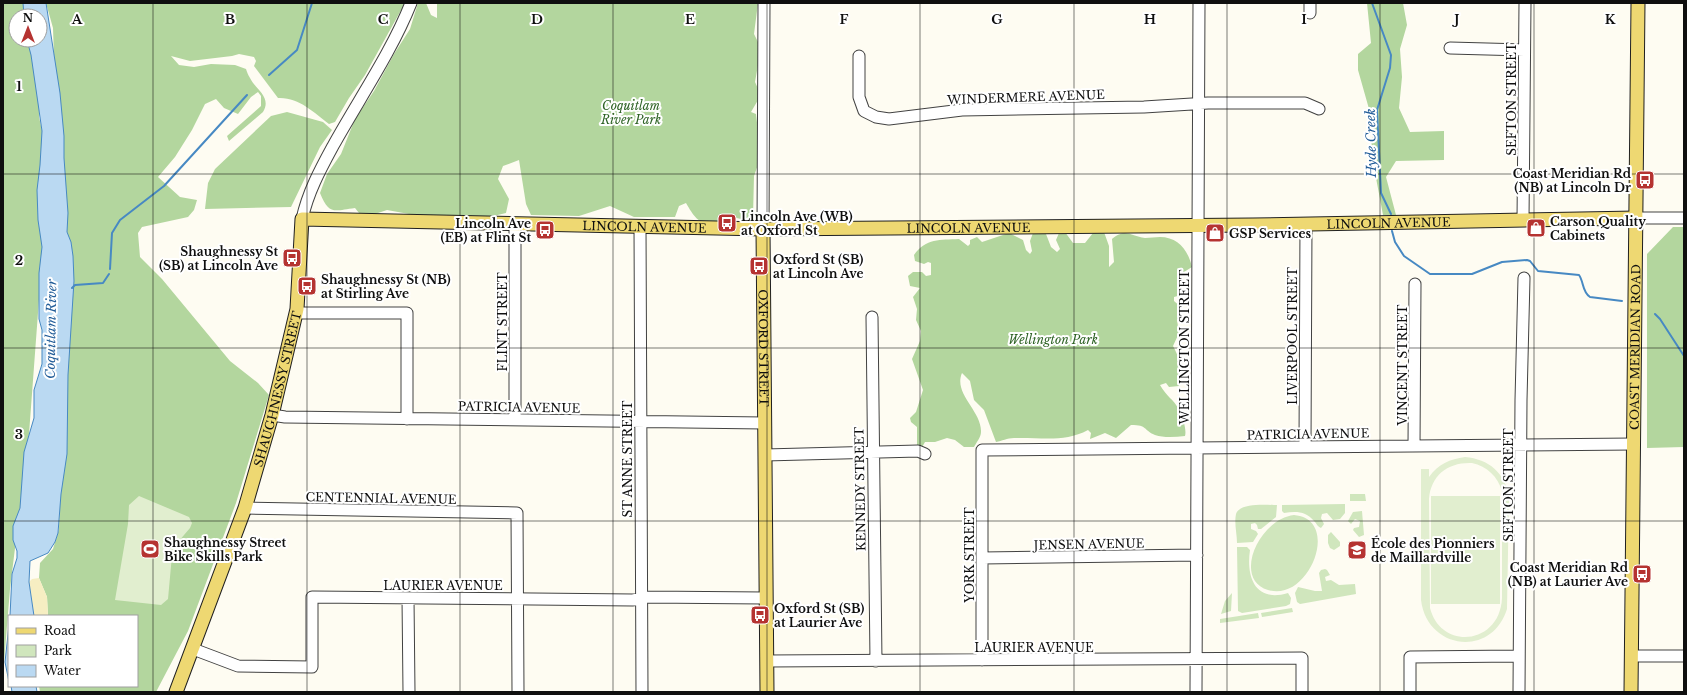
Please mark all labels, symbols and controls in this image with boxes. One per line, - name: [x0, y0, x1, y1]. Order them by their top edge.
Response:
- north arrow: [8, 8, 48, 48]
- text: N: [23, 11, 34, 25]
- text: A: [71, 11, 83, 28]
- text: B: [225, 11, 235, 28]
- text: C: [378, 11, 389, 28]
- text: D: [531, 11, 543, 28]
- text: E: [685, 11, 695, 28]
- text: F: [840, 11, 849, 28]
- text: G: [991, 11, 1003, 28]
- text: H: [1144, 11, 1156, 28]
- text: I: [1301, 11, 1307, 28]
- text: J: [1451, 11, 1460, 28]
- text: K: [1605, 11, 1616, 28]
- street label: SEFTON STREET: [1504, 42, 1519, 156]
- text: 1: [16, 78, 22, 95]
- street label: WINDERMERE AVENUE: [946, 87, 1105, 107]
- park label: Coquitlam River Park: [600, 98, 661, 127]
- water label: Hyde Creek: [1362, 108, 1380, 179]
- place label: Coast Meridian Rd (NB) at Lincoln Dr: [1513, 166, 1632, 195]
- bus stop icon: Coast Meridian Rd (NB) at Lincoln Dr: [1634, 169, 1656, 191]
- place label: Lincoln Ave (WB) at Oxford St: [741, 209, 853, 238]
- bus stop icon: Lincoln Ave (WB) at Oxford St: [716, 212, 738, 234]
- street label: LINCOLN AVENUE: [1326, 214, 1451, 231]
- place label: Carson Quality Cabinets: [1550, 214, 1646, 243]
- place label: Lincoln Ave (EB) at Flint St: [441, 216, 531, 245]
- shop icon: Carson Quality Cabinets: [1525, 217, 1547, 239]
- street label: LINCOLN AVENUE: [582, 218, 707, 235]
- bus stop icon: Lincoln Ave (EB) at Flint St: [534, 219, 556, 241]
- street label: LINCOLN AVENUE: [906, 219, 1031, 235]
- shop icon: GSP Services: [1204, 222, 1226, 244]
- place label: GSP Services: [1229, 226, 1311, 241]
- place label: Shaughnessy St (SB) at Lincoln Ave: [159, 244, 278, 273]
- bus stop icon: Shaughnessy St (SB) at Lincoln Ave: [281, 247, 303, 269]
- text: 2: [15, 252, 23, 269]
- place label: Oxford St (SB) at Lincoln Ave: [773, 252, 863, 281]
- bus stop icon: Oxford St (SB) at Lincoln Ave: [748, 255, 770, 277]
- street label: COAST MERIDIAN ROAD: [1626, 264, 1643, 430]
- street label: LIVERPOOL STREET: [1285, 267, 1300, 405]
- street label: WELLINGTON STREET: [1177, 269, 1192, 425]
- place label: Shaughnessy St (NB) at Stirling Ave: [321, 272, 451, 301]
- street label: FLINT STREET: [495, 272, 510, 372]
- bus stop icon: Shaughnessy St (NB) at Stirling Ave: [296, 275, 318, 297]
- water label: Coquitlam River: [42, 278, 60, 379]
- street label: OXFORD STREET: [756, 289, 772, 407]
- street label: VINCENT STREET: [1395, 304, 1410, 426]
- street label: SHAUGHNESSY STREET: [250, 309, 304, 468]
- park label: Wellington Park: [1008, 332, 1098, 347]
- street label: PATRICIA AVENUE: [458, 398, 581, 416]
- street label: ST ANNE STREET: [620, 400, 635, 517]
- street label: PATRICIA AVENUE: [1247, 425, 1370, 443]
- text: 3: [15, 426, 23, 443]
- street label: KENNEDY STREET: [851, 426, 869, 551]
- street label: SEFTON STREET: [1501, 428, 1516, 542]
- street label: CENTENNIAL AVENUE: [305, 489, 457, 507]
- street label: YORK STREET: [962, 507, 977, 604]
- place label: Shaughnessy Street Bike Skills Park: [164, 535, 287, 564]
- place label: École des Pionniers de Maillardville: [1371, 535, 1495, 565]
- street label: JENSEN AVENUE: [1031, 536, 1145, 553]
- sports icon: Shaughnessy Street Bike Skills Park: [139, 538, 161, 560]
- school or university icon: École des Pionniers de Maillardville: [1346, 539, 1368, 561]
- place label: Coast Meridian Rd (NB) at Laurier Ave: [1508, 560, 1629, 589]
- bus stop icon: Coast Meridian Rd (NB) at Laurier Ave: [1631, 563, 1653, 585]
- street label: LAURIER AVENUE: [383, 578, 503, 593]
- place label: Oxford St (SB) at Laurier Ave: [774, 601, 864, 630]
- bus stop icon: Oxford St (SB) at Laurier Ave: [749, 604, 771, 626]
- legend: [8, 615, 138, 687]
- text: Road: [44, 623, 76, 638]
- street label: LAURIER AVENUE: [974, 640, 1094, 655]
- text: Park: [44, 643, 72, 658]
- text: Water: [43, 663, 81, 678]

